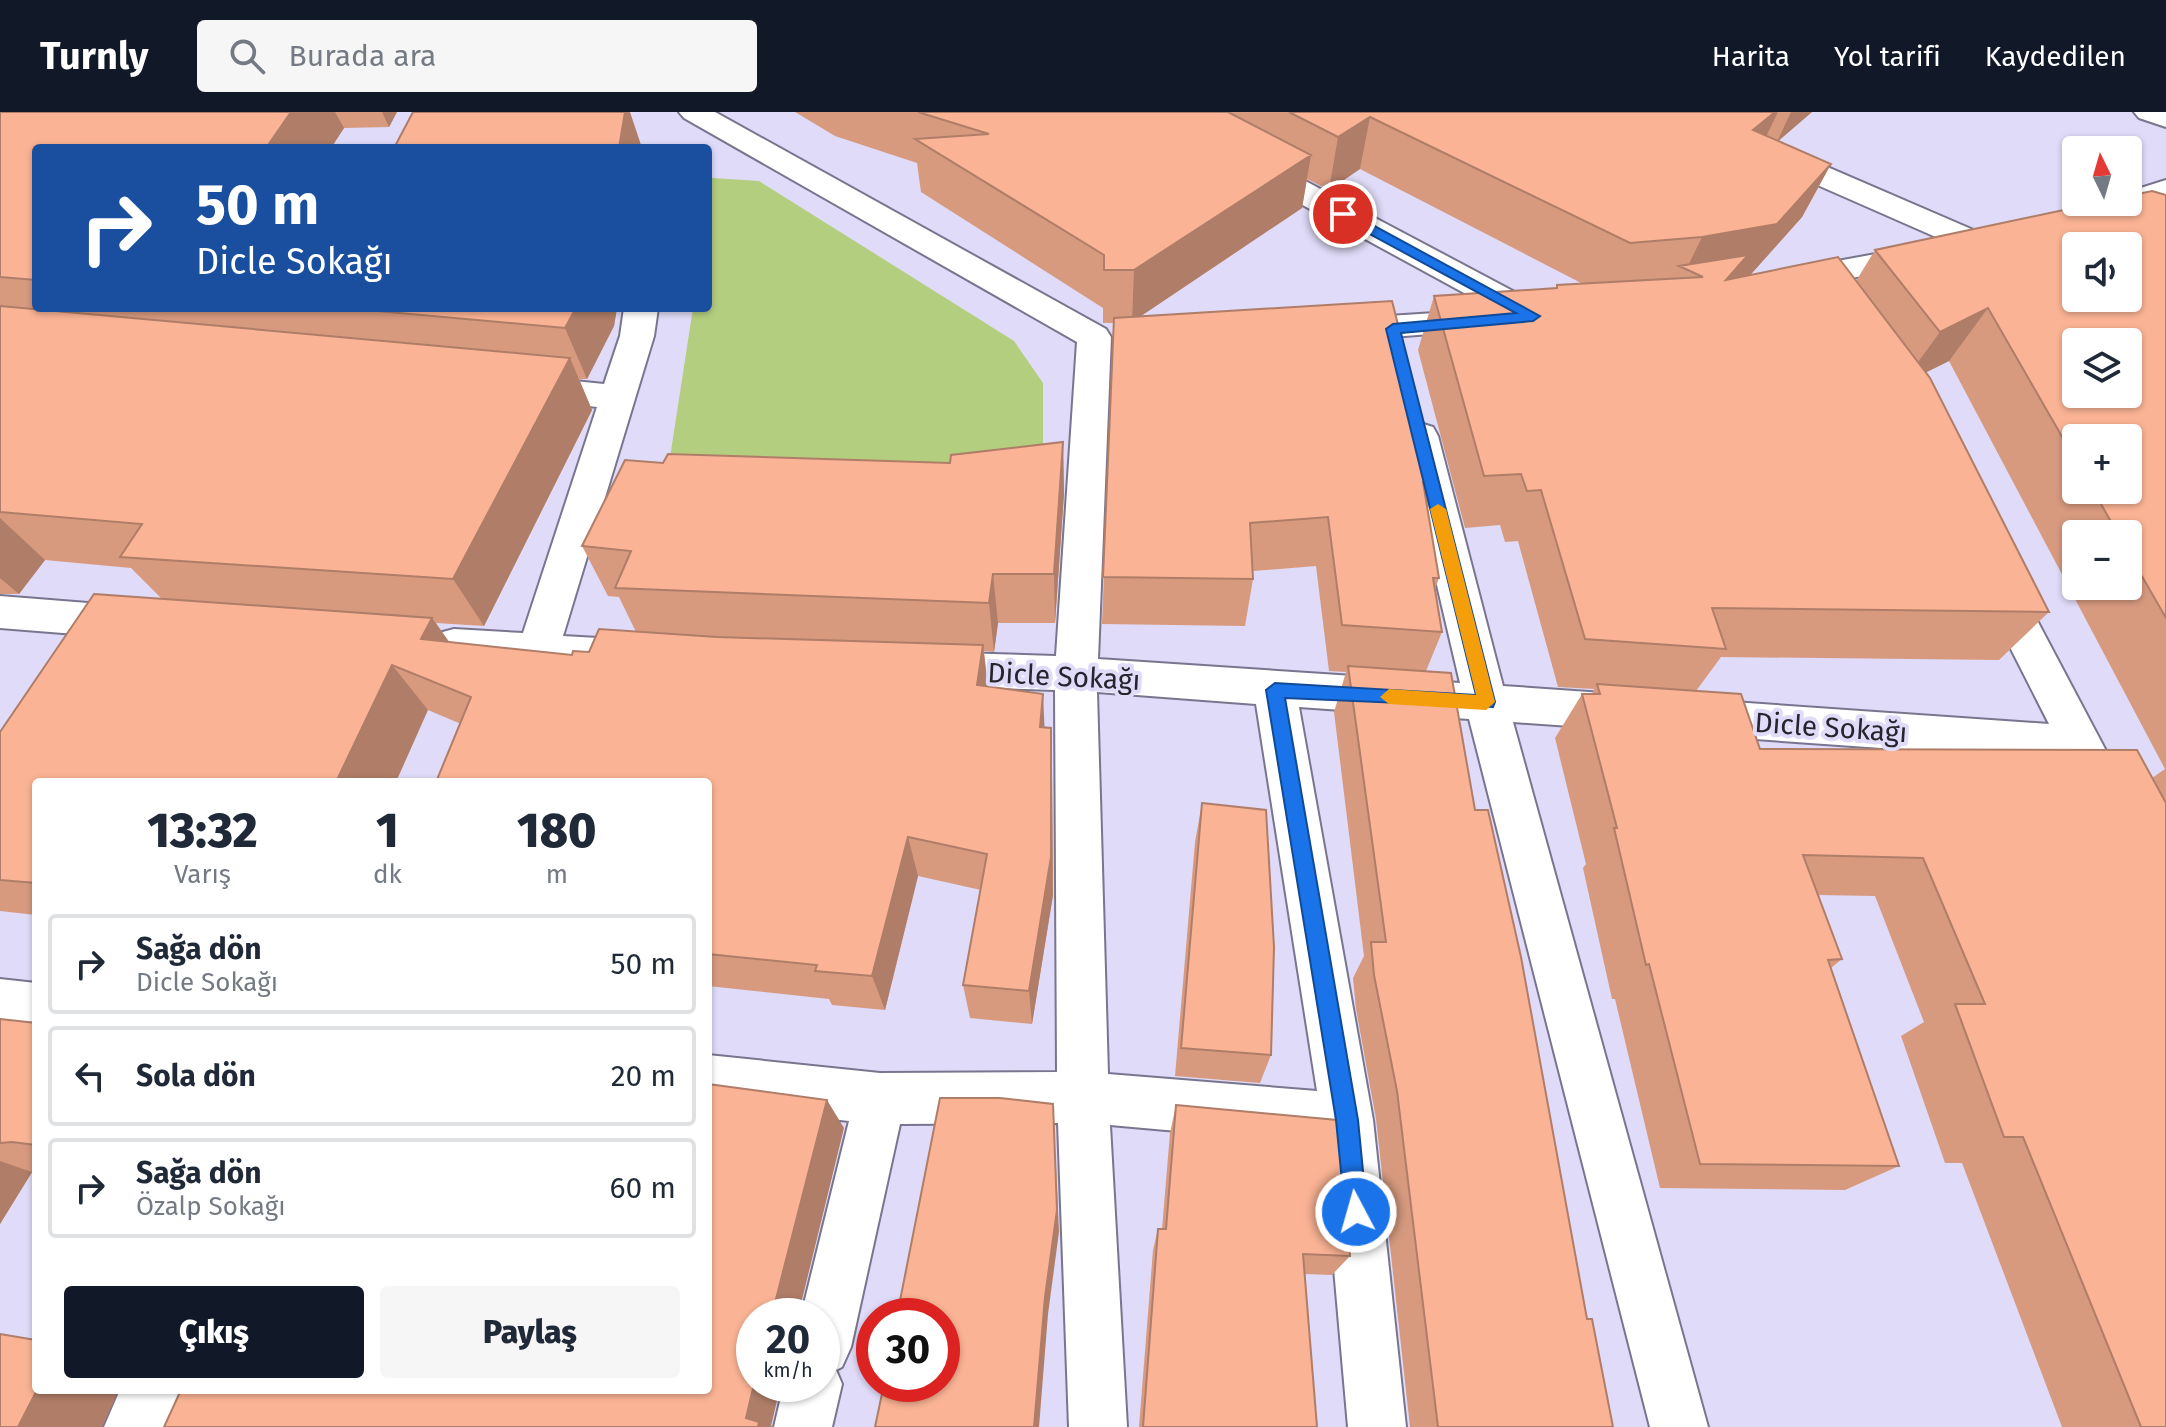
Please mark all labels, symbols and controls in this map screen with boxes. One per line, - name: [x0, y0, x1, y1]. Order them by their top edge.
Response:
- search box: [197, 20, 757, 92]
- text: Turnly: [40, 33, 149, 79]
- icon: search: [225, 34, 269, 78]
- text: Burada ara: [289, 38, 436, 74]
- text: Harita: [1712, 40, 1790, 73]
- text: Yol tarifi: [1834, 40, 1941, 73]
- text: Kaydedilen: [1985, 40, 2126, 73]
- north arrow: [2062, 136, 2142, 216]
- map controls: [2062, 136, 2142, 600]
- text: 50 m: [196, 172, 319, 239]
- icon: right: [64, 176, 168, 280]
- pin: [1309, 180, 1377, 248]
- icon: arrive: [1321, 192, 1365, 236]
- button: sound: [2062, 232, 2142, 312]
- text: Dicle Sokağı: [196, 240, 393, 284]
- button: layers: [2062, 328, 2142, 408]
- button: +: [2062, 424, 2142, 504]
- button: −: [2062, 520, 2142, 600]
- street label: Dicle Sokağı: [987, 656, 1141, 697]
- street label: Dicle Sokağı: [1754, 706, 1908, 749]
- text: 13:32: [147, 802, 258, 860]
- text: 1: [376, 802, 399, 860]
- text: 180: [517, 802, 597, 860]
- text: Varış: [174, 859, 231, 890]
- text: dk: [373, 859, 402, 890]
- text: m: [546, 859, 568, 890]
- text: Sağa dön: [136, 931, 262, 967]
- icon: right: [68, 942, 112, 986]
- text: 50 m: [611, 946, 676, 982]
- text: Dicle Sokağı: [136, 967, 278, 998]
- icon: left: [68, 1054, 112, 1098]
- text: Sola dön: [136, 1058, 256, 1094]
- text: 20 m: [611, 1058, 676, 1094]
- text: Sağa dön: [136, 1155, 262, 1191]
- icon: right: [68, 1166, 112, 1210]
- text: 60 m: [610, 1170, 676, 1206]
- position arrow: [1314, 1170, 1398, 1254]
- text: Özalp Sokağı: [136, 1191, 286, 1222]
- button: Çıkış: [64, 1286, 364, 1378]
- button: Paylaş: [380, 1286, 680, 1378]
- speed limit sign: 30: [856, 1298, 960, 1402]
- text: 20: [766, 1316, 810, 1364]
- text: km/h: [763, 1358, 813, 1382]

